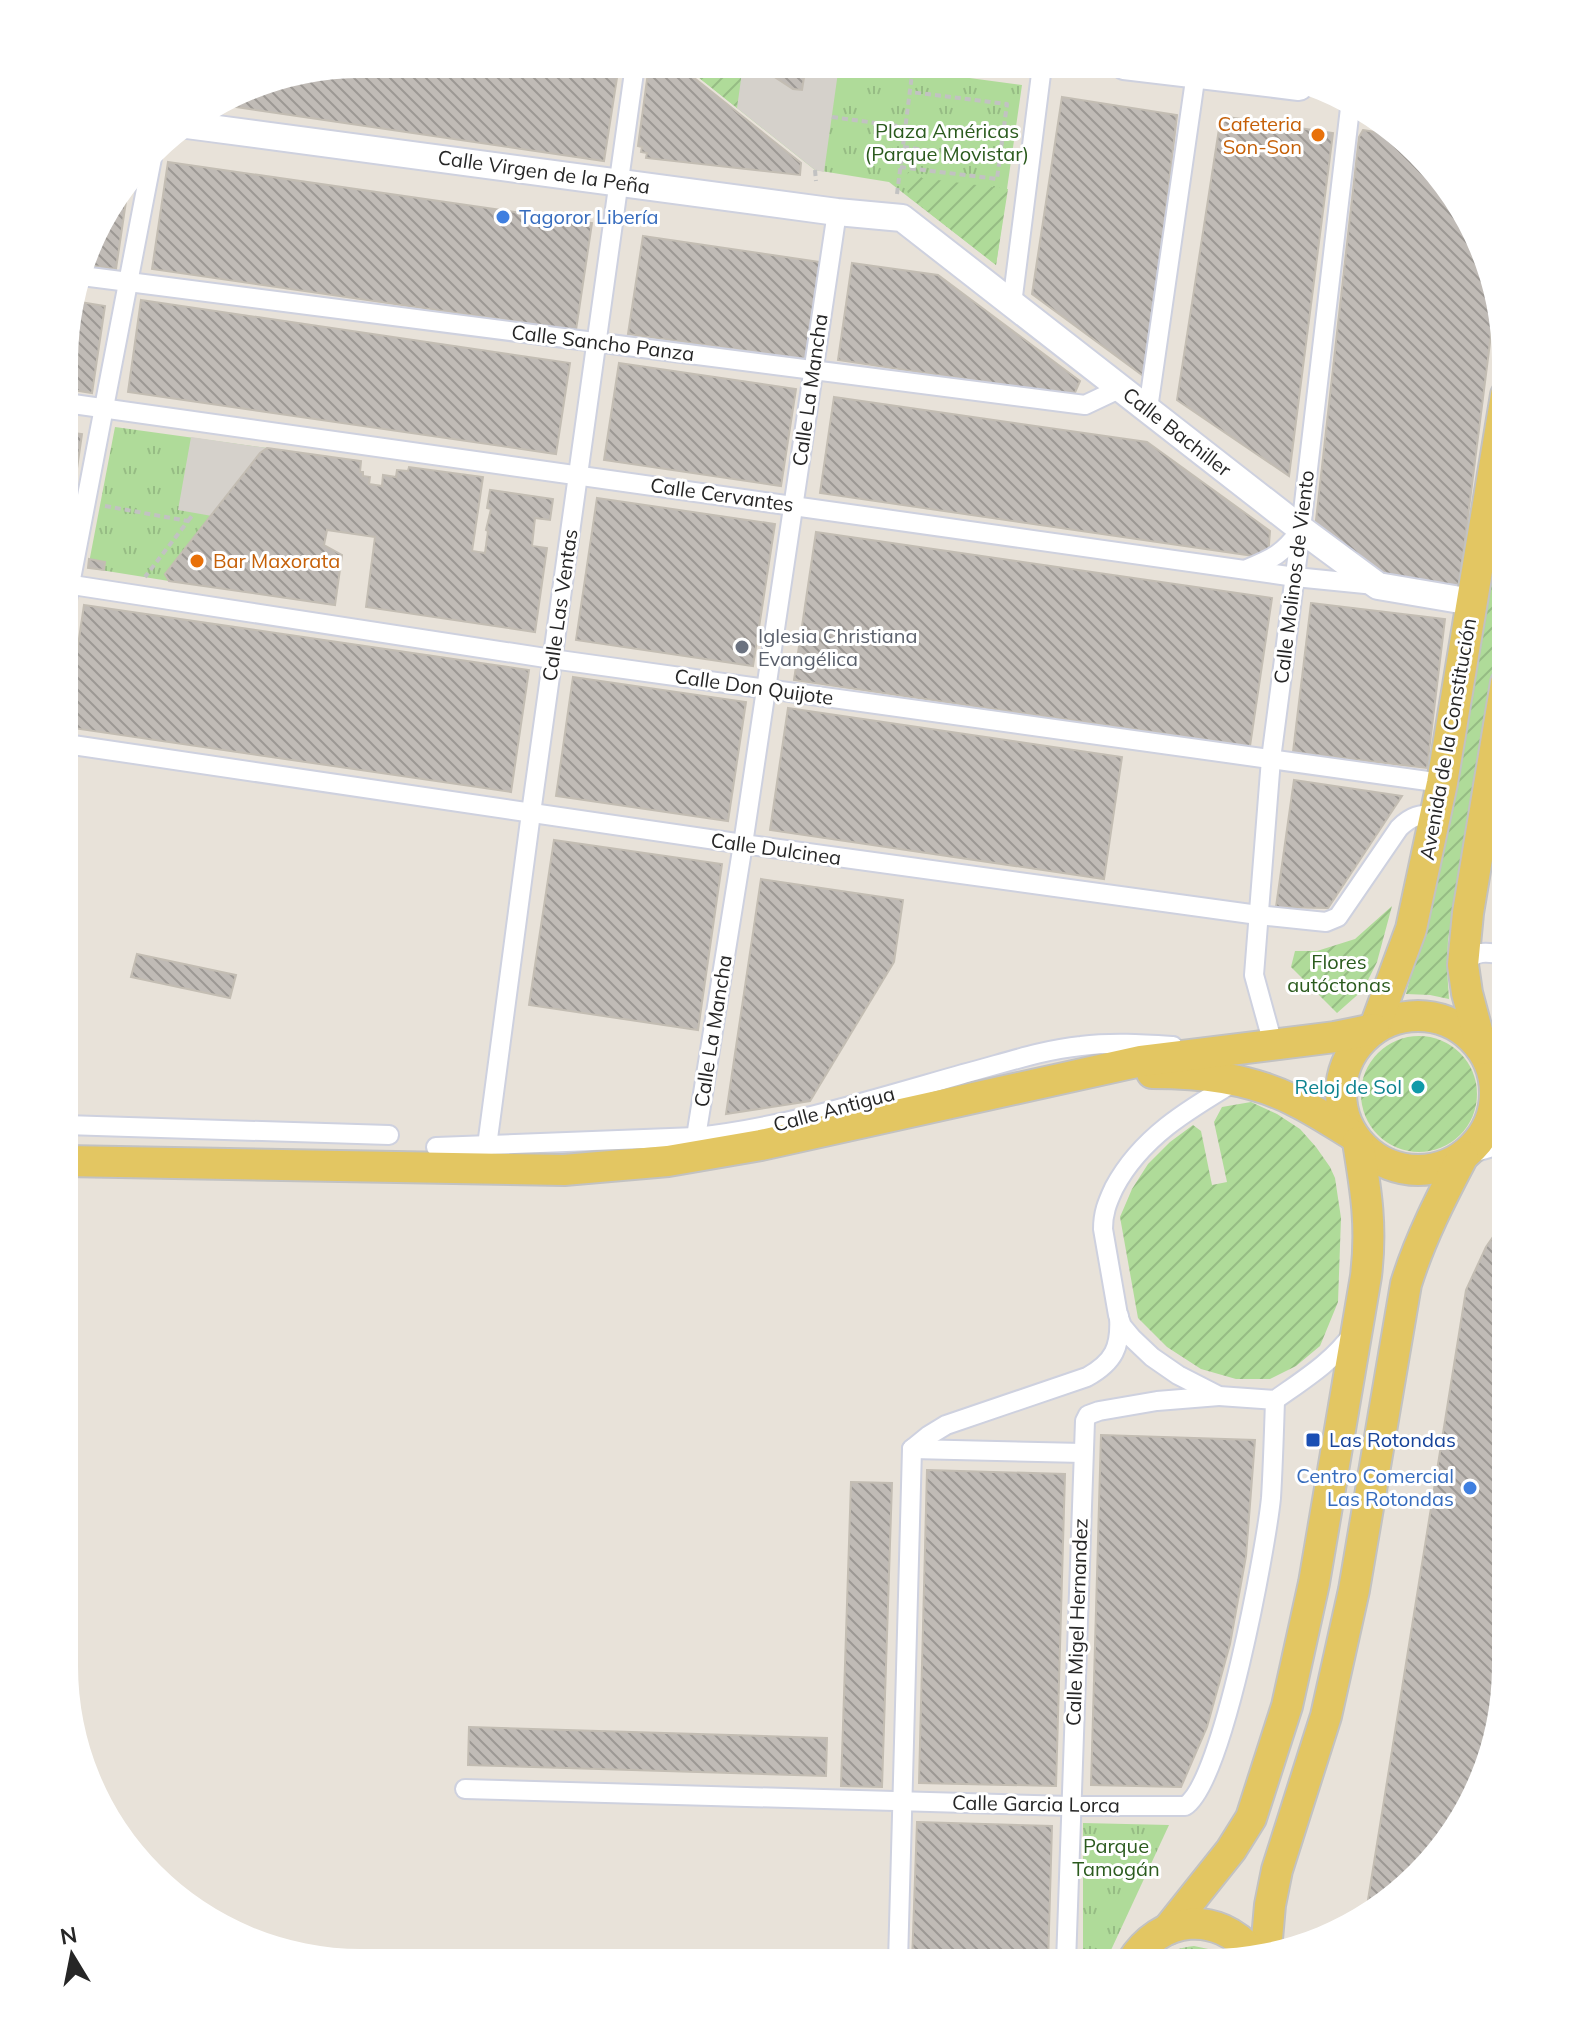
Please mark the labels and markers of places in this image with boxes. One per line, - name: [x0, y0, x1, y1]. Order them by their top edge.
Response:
- place label: Cafeteria Son-Son: [1217, 111, 1302, 159]
- marker: Cafeteria Son-Son: [1309, 126, 1327, 144]
- place label: Tagoror Libería: [519, 204, 659, 229]
- marker: Tagoror Libería: [494, 208, 512, 226]
- place label: Bar Maxorata: [213, 548, 340, 573]
- marker: Bar Maxorata: [188, 552, 206, 570]
- place label: Iglesia Christiana Evangélica: [758, 623, 918, 671]
- marker: Iglesia Christiana Evangélica: [733, 638, 751, 656]
- place label: Reloj de Sol: [1295, 1074, 1402, 1099]
- marker: Reloj de Sol: [1409, 1078, 1427, 1096]
- place label: Las Rotondas: [1329, 1427, 1456, 1452]
- marker: Las Rotondas: [1304, 1431, 1322, 1449]
- place label: Centro Comercial Las Rotondas: [1296, 1463, 1454, 1511]
- marker: Centro Comercial Las Rotondas: [1461, 1479, 1479, 1497]

